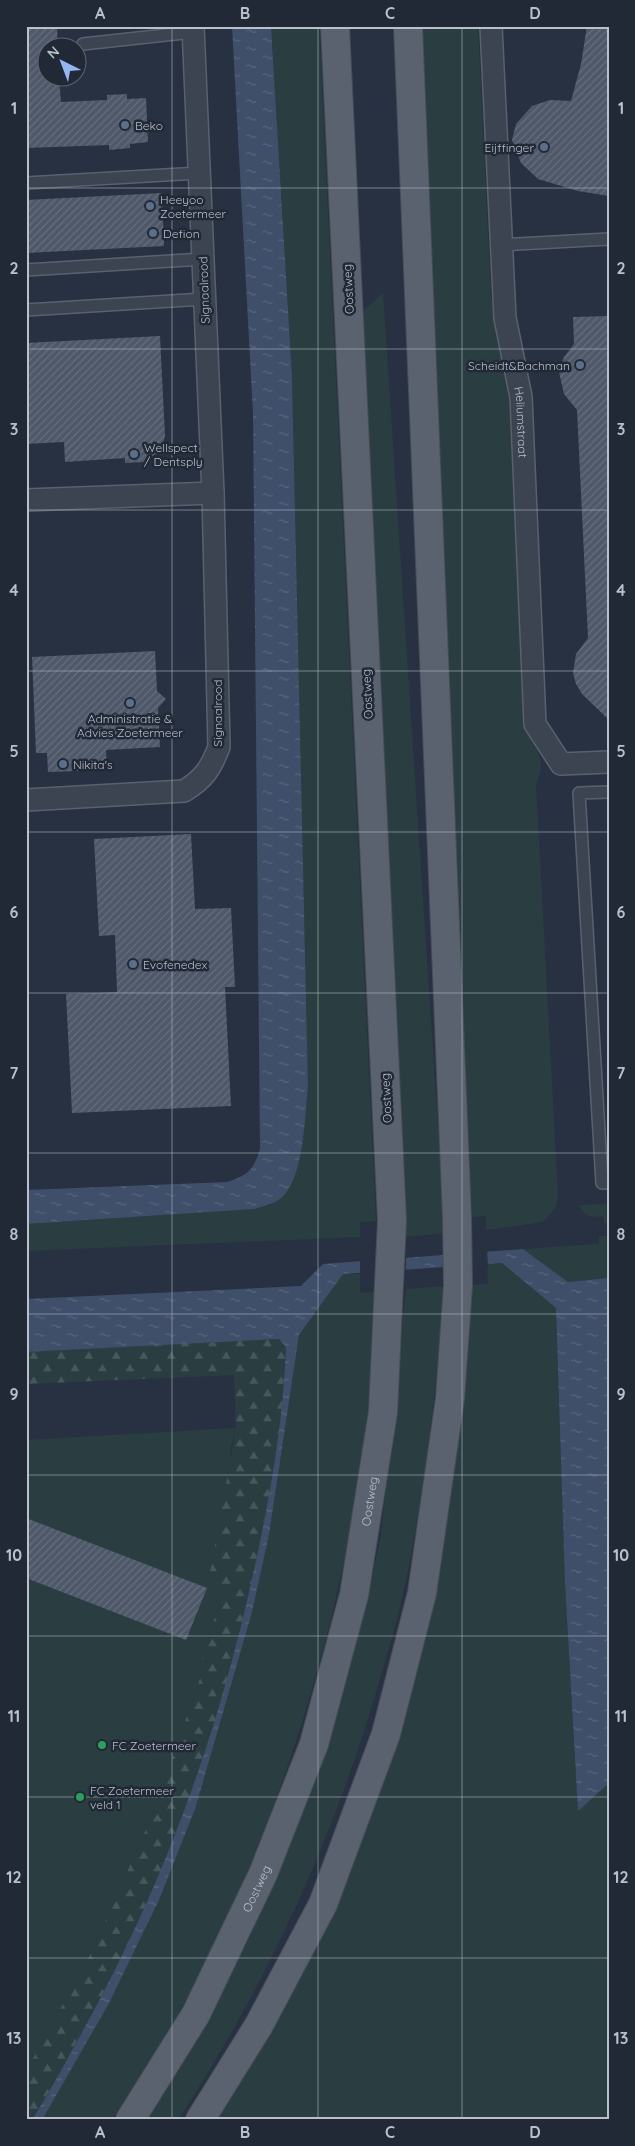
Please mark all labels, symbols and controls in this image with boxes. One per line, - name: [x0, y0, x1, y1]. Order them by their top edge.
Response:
- text: A: [95, 3, 106, 23]
- text: B: [240, 3, 250, 23]
- text: C: [385, 3, 395, 23]
- text: D: [529, 3, 541, 23]
- north arrow: [38, 38, 88, 88]
- text: N: [43, 42, 63, 62]
- text: 1: [11, 98, 17, 118]
- text: 1: [618, 98, 624, 118]
- place label: Beko: [135, 118, 163, 133]
- marker: Beko: [119, 119, 131, 131]
- place label: Eijffinger: [485, 140, 534, 155]
- marker: Eijffinger: [538, 141, 550, 153]
- place label: Heeyoo Zoetermeer: [160, 192, 227, 221]
- marker: Heeyoo Zoetermeer: [144, 200, 156, 212]
- place label: Defion: [163, 226, 200, 241]
- marker: Defion: [147, 227, 159, 239]
- street label: Signaalrood: [195, 256, 213, 324]
- text: 2: [9, 258, 19, 278]
- text: 2: [616, 258, 626, 278]
- street label: Oostweg: [339, 264, 357, 314]
- place label: Scheidt&Bachman: [468, 358, 570, 373]
- marker: Scheidt&Bachman: [574, 359, 586, 371]
- street label: Heliumstraat: [512, 385, 531, 458]
- text: 3: [10, 419, 18, 439]
- text: 3: [617, 419, 625, 439]
- place label: Wellspect / Dentsply: [144, 440, 203, 469]
- marker: Wellspect / Dentsply: [128, 448, 140, 460]
- text: 4: [9, 580, 19, 600]
- text: 4: [616, 580, 626, 600]
- street label: Oostweg: [358, 669, 376, 719]
- street label: Signaalrood: [210, 679, 225, 747]
- marker: Administratie & Advies Zoetermeer: [124, 697, 136, 709]
- place label: Administratie & Advies Zoetermeer: [77, 711, 183, 740]
- text: 5: [9, 741, 19, 761]
- text: 5: [616, 741, 626, 761]
- place label: Nikita's: [73, 757, 113, 772]
- marker: Nikita's: [57, 758, 69, 770]
- text: 6: [10, 902, 19, 922]
- text: 6: [617, 902, 626, 922]
- place label: Evofenedex: [143, 957, 208, 972]
- marker: Evofenedex: [127, 958, 139, 970]
- text: 7: [10, 1063, 19, 1083]
- text: 7: [617, 1063, 626, 1083]
- street label: Oostweg: [377, 1073, 395, 1123]
- text: 8: [10, 1224, 19, 1244]
- text: 8: [617, 1224, 626, 1244]
- text: 9: [9, 1384, 19, 1404]
- text: 9: [616, 1384, 626, 1404]
- street label: Oostweg: [358, 1475, 380, 1527]
- text: 10: [6, 1545, 22, 1565]
- text: 10: [613, 1545, 629, 1565]
- text: 11: [8, 1706, 20, 1726]
- text: 11: [615, 1706, 627, 1726]
- place label: FC Zoetermeer: [112, 1738, 196, 1753]
- marker: FC Zoetermeer: [96, 1739, 108, 1751]
- place label: FC Zoetermeer veld 1: [90, 1783, 174, 1812]
- marker: FC Zoetermeer veld 1: [74, 1791, 86, 1803]
- street label: Oostweg: [239, 1863, 273, 1914]
- text: 12: [6, 1867, 22, 1887]
- text: 12: [613, 1867, 629, 1887]
- text: 13: [7, 2028, 21, 2048]
- text: 13: [614, 2028, 628, 2048]
- text: A: [95, 2122, 106, 2142]
- text: B: [240, 2122, 250, 2142]
- text: C: [385, 2122, 395, 2142]
- text: D: [529, 2122, 541, 2142]

